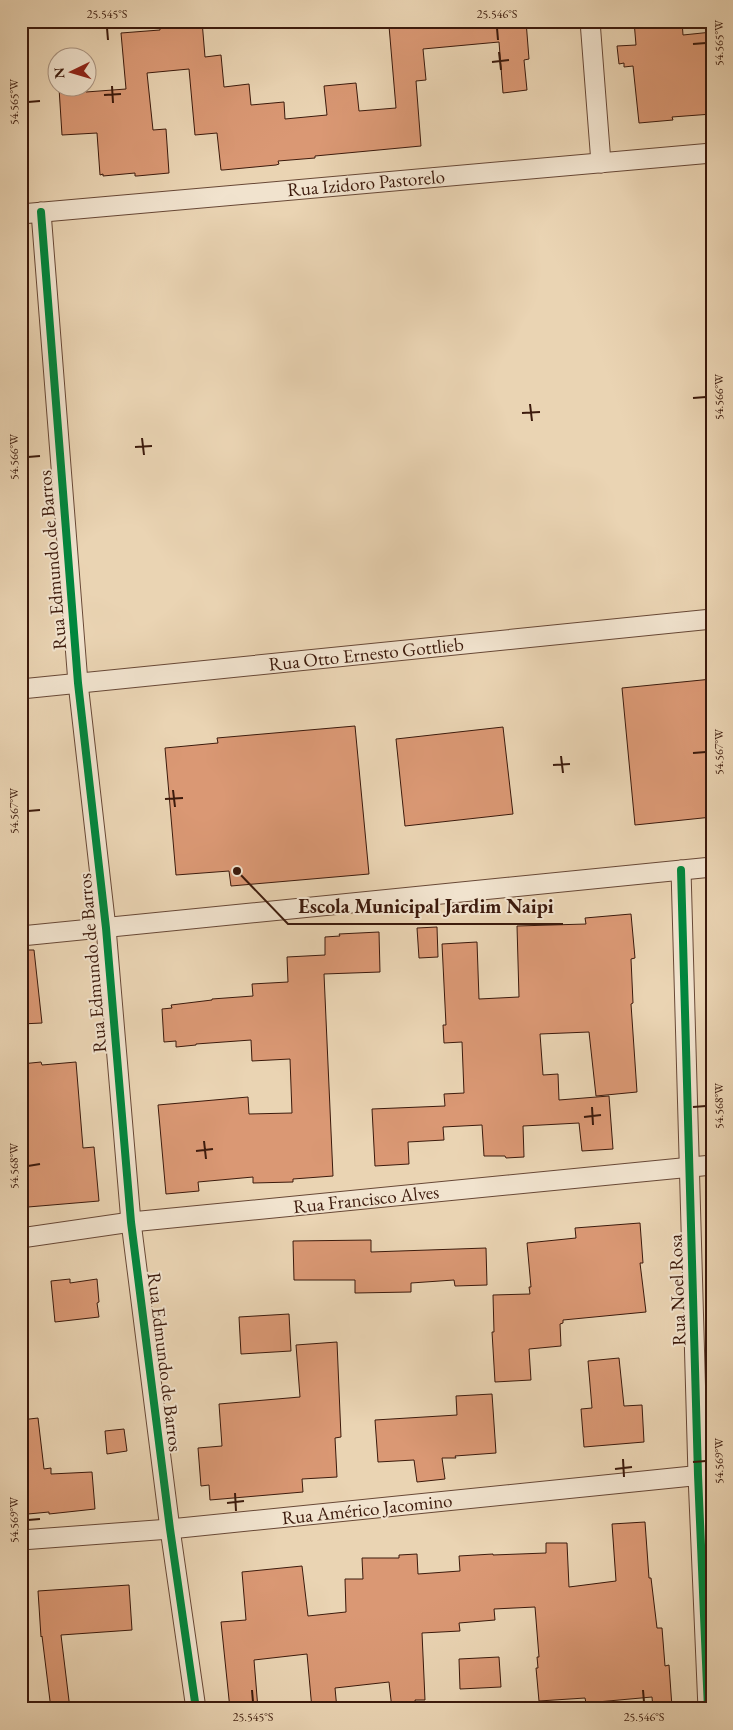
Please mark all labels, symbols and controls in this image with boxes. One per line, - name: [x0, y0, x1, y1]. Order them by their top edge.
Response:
- text: 25.545°S: [87, 6, 128, 22]
- text: 25.546°S: [477, 6, 518, 22]
- text: 54.565°W: [711, 19, 727, 66]
- north arrow: [48, 48, 98, 98]
- text: N: [50, 66, 69, 80]
- text: 54.565°W: [6, 78, 22, 125]
- street label: Rua Izidoro Pastorelo: [286, 164, 446, 202]
- text: 54.566°W: [711, 373, 727, 420]
- text: 54.566°W: [6, 433, 22, 480]
- street label: Rua Edmundo de Barros: [32, 469, 72, 651]
- street label: Rua Otto Ernesto Gottlieb: [267, 631, 465, 677]
- text: 54.567°W: [711, 728, 727, 775]
- text: 54.567°W: [6, 787, 22, 834]
- street label: Rua Edmundo de Barros: [72, 872, 112, 1054]
- callout: Escola Municipal Jardim Naipi: [288, 889, 563, 924]
- text: Escola Municipal Jardim Naipi: [298, 893, 554, 919]
- text: 54.568°W: [711, 1082, 727, 1129]
- text: 54.568°W: [6, 1142, 22, 1189]
- street label: Rua Francisco Alves: [292, 1179, 440, 1219]
- street label: Rua Noel Rosa: [663, 1233, 691, 1346]
- street label: Rua Edmundo de Barros: [142, 1271, 188, 1453]
- text: 54.569°W: [711, 1437, 727, 1484]
- street label: Rua Américo Jacomino: [280, 1488, 454, 1530]
- text: 54.569°W: [6, 1496, 22, 1543]
- text: 25.545°S: [233, 1709, 274, 1725]
- text: 25.546°S: [624, 1709, 665, 1725]

